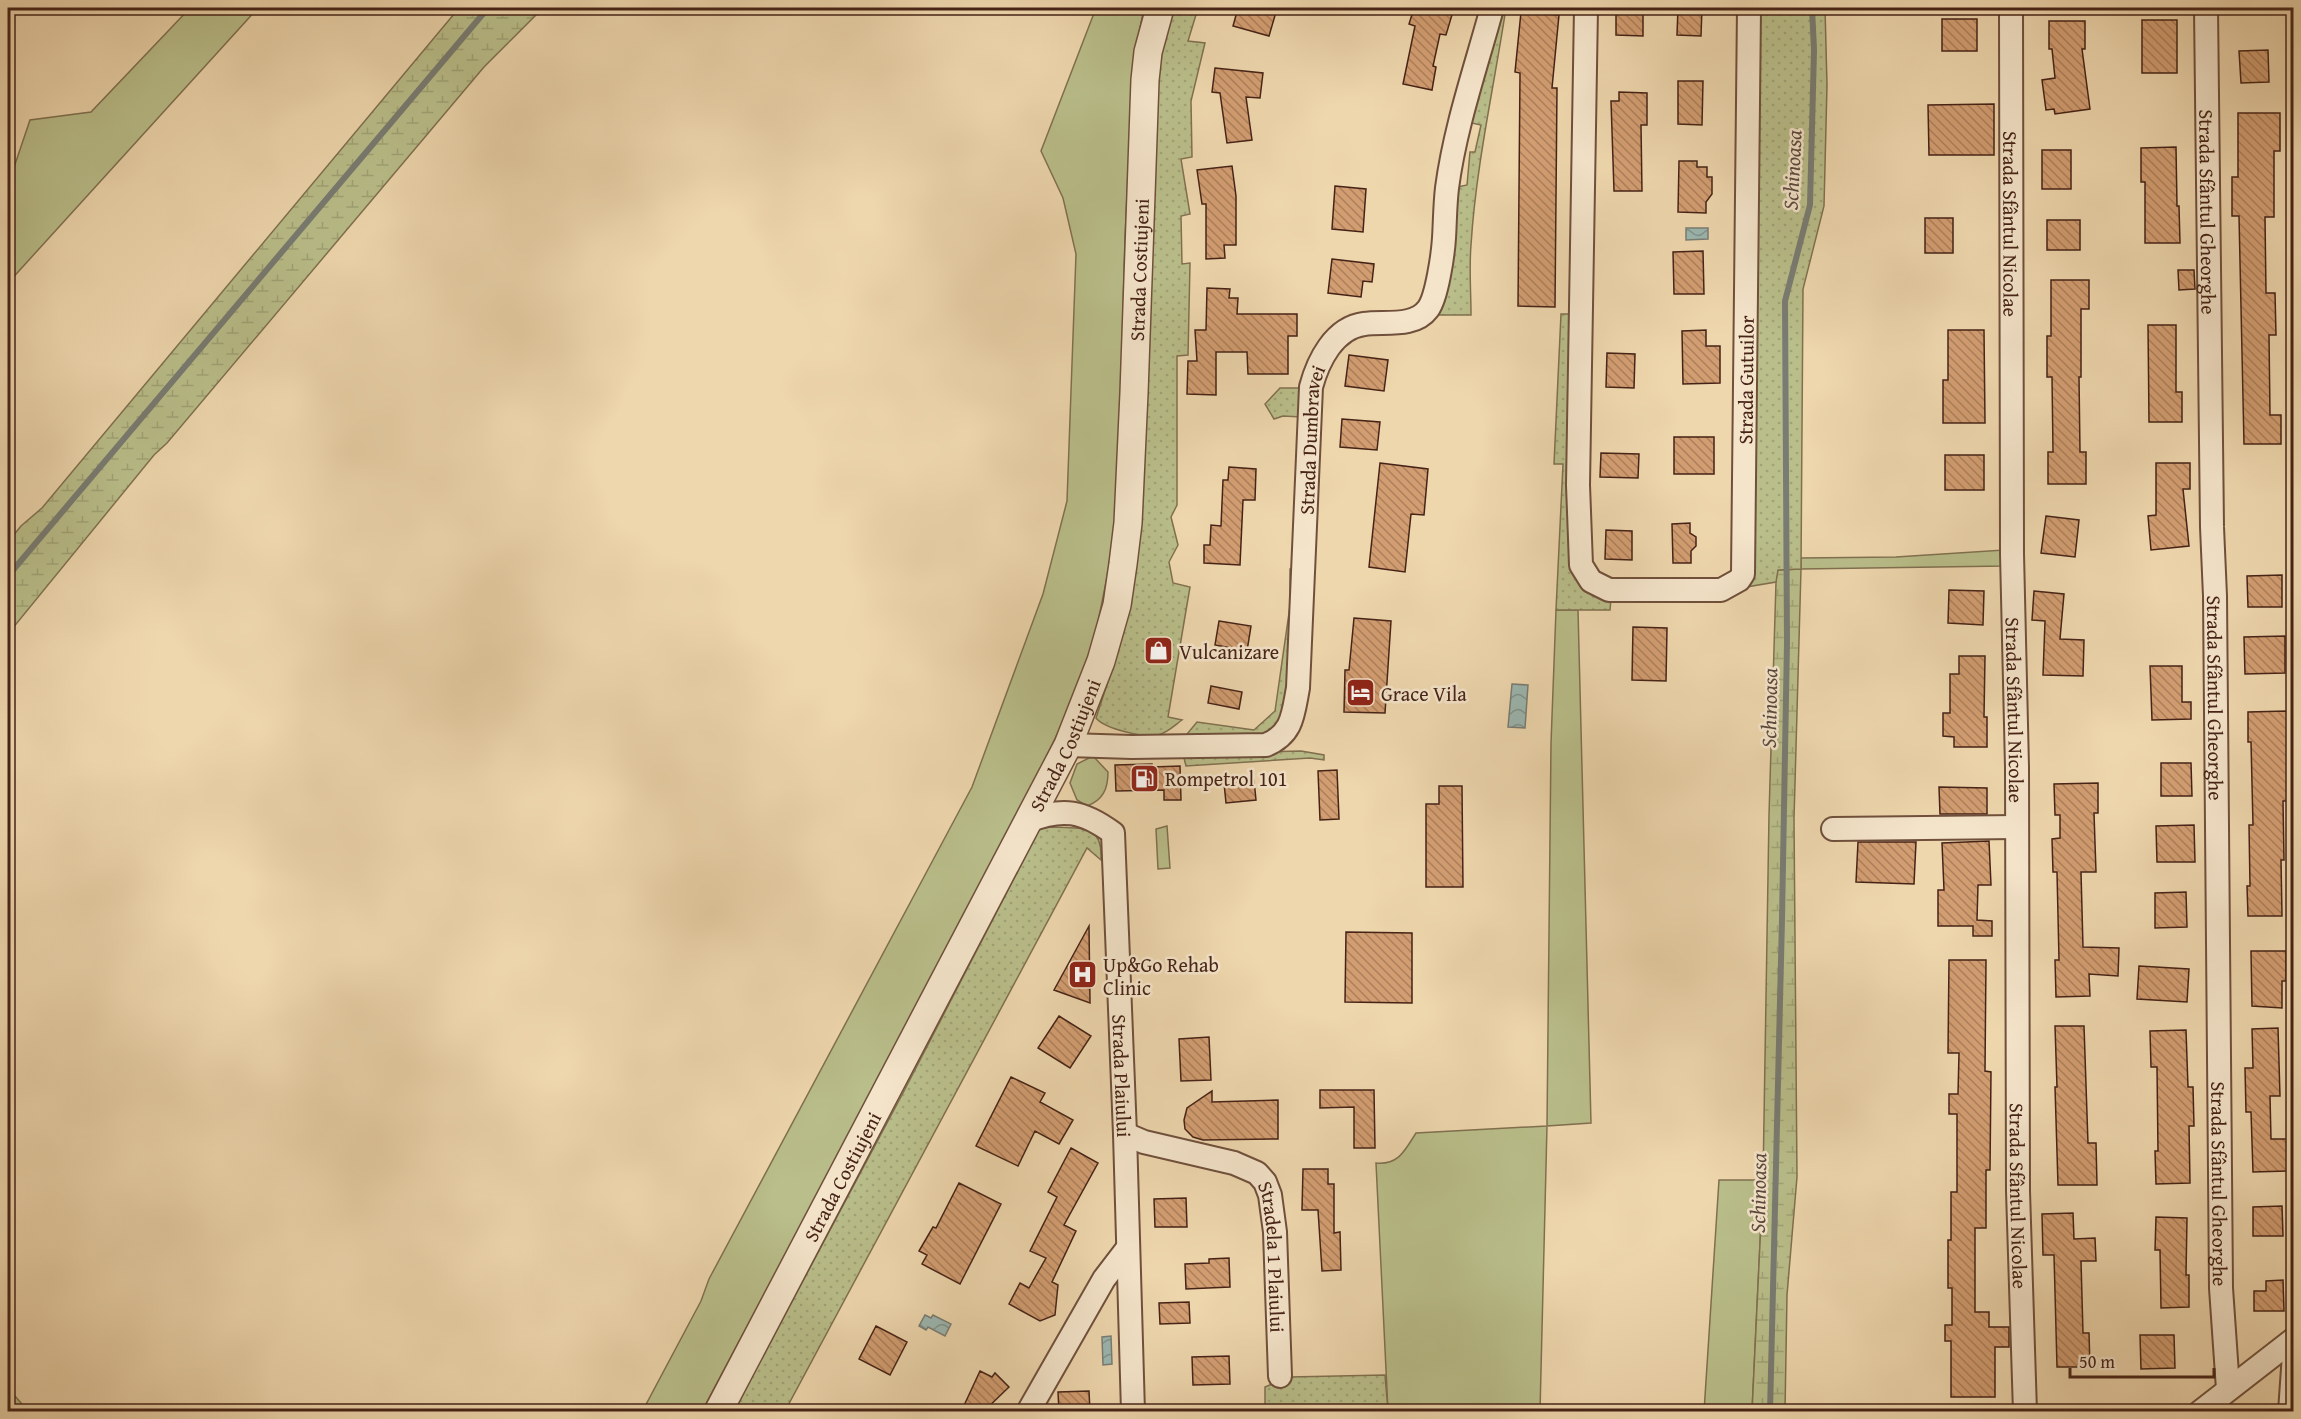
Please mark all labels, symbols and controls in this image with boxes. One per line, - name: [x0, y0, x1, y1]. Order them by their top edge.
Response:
- street label: Strada Sfântul Gheorghe: [2193, 109, 2224, 315]
- water label: Schinoasa: [1774, 129, 1810, 211]
- street label: Strada Sfântul Nicolae: [1997, 131, 2026, 317]
- street label: Strada Costiujeni: [1121, 197, 1155, 342]
- street label: Strada Gutuilor: [1730, 315, 1760, 445]
- street label: Strada Dumbravei: [1291, 360, 1332, 515]
- street label: Strada Sfântul Gheorghe: [2200, 595, 2231, 801]
- street label: Strada Sfântul Nicolae: [1999, 617, 2032, 803]
- shop icon: Vulcanizare: [1142, 635, 1174, 667]
- place label: Vulcanizare: [1179, 637, 1279, 666]
- water label: Schinoasa: [1753, 667, 1785, 748]
- street label: Strada Costiujeni: [1021, 674, 1107, 816]
- hotel icon: Grace Vila: [1344, 677, 1376, 709]
- place label: Grace Vila: [1381, 679, 1467, 708]
- fuel station icon: Rompetrol 101: [1128, 762, 1160, 794]
- place label: Rompetrol 101: [1165, 764, 1287, 793]
- place label: Up&Go Rehab Clinic: [1103, 950, 1219, 1002]
- hospital icon: Up&Go Rehab Clinic: [1066, 959, 1098, 991]
- street label: Strada Plaiului: [1106, 1014, 1140, 1138]
- street label: Strada Sfântul Gheorghe: [2205, 1081, 2235, 1287]
- street label: Strada Sfântul Nicolae: [2003, 1103, 2036, 1289]
- street label: Strada Costiujeni: [796, 1106, 888, 1247]
- water label: Schinoasa: [1742, 1152, 1774, 1233]
- street label: Stradela 1 Plaiului: [1251, 1177, 1293, 1334]
- scale bar: [2070, 1341, 2214, 1379]
- text: 50 m: [2079, 1348, 2115, 1375]

